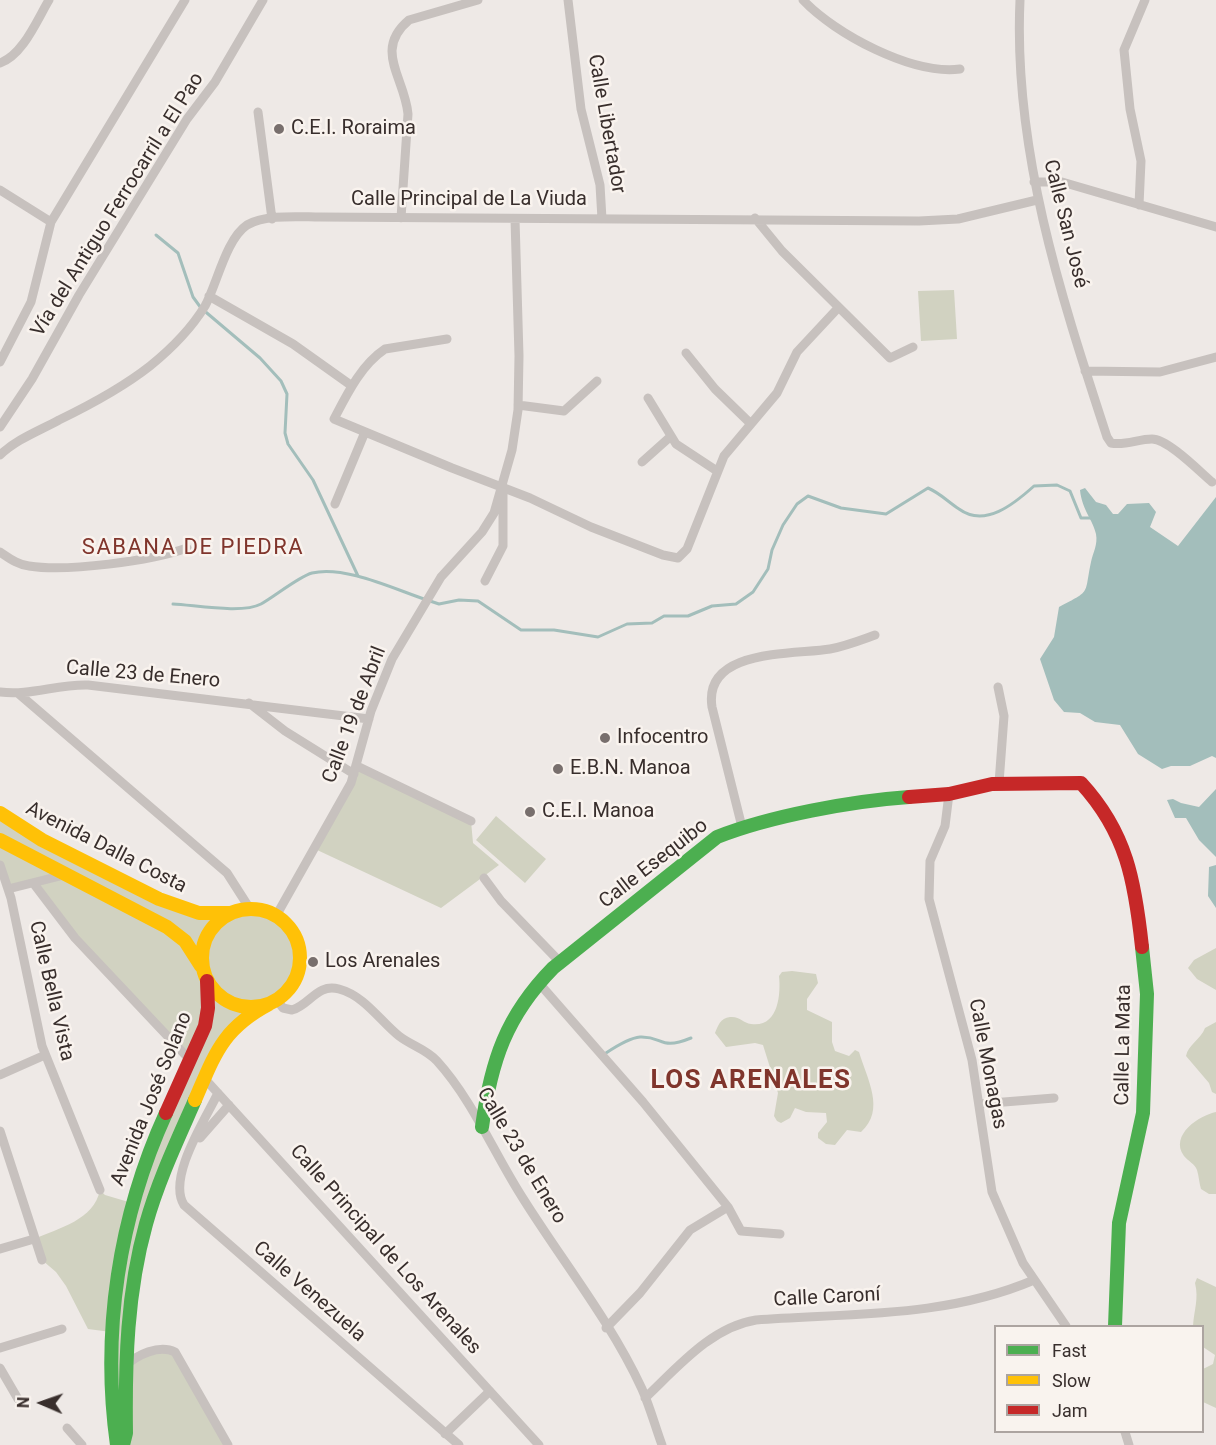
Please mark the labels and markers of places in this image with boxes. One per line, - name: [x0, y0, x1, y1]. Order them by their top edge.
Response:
- place label: C.E.I. Roraima: [291, 117, 416, 141]
- marker: C.E.I. Roraima: [272, 122, 286, 136]
- place label: Infocentro: [617, 726, 708, 750]
- marker: Infocentro: [598, 731, 612, 745]
- place label: E.B.N. Manoa: [570, 757, 691, 781]
- marker: E.B.N. Manoa: [551, 762, 565, 776]
- place label: C.E.I. Manoa: [542, 800, 654, 824]
- marker: C.E.I. Manoa: [523, 805, 537, 819]
- place label: Los Arenales: [325, 950, 440, 974]
- marker: Los Arenales: [306, 955, 320, 969]

